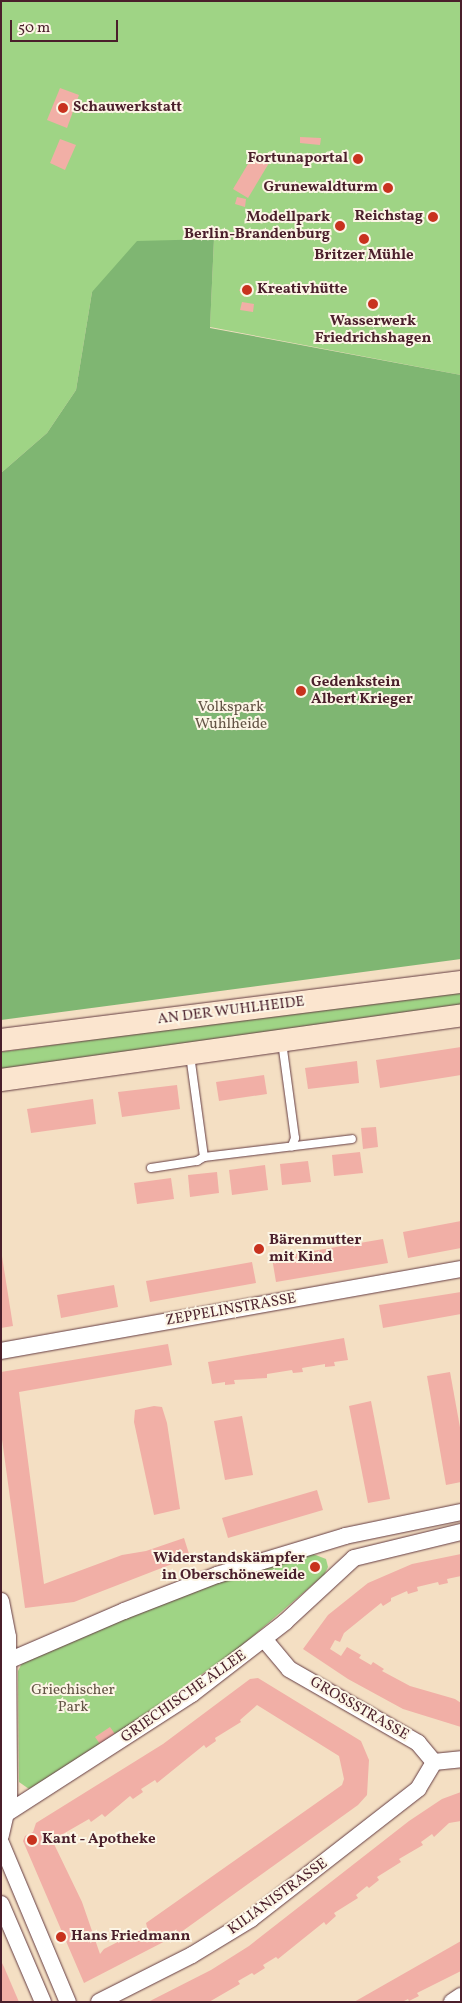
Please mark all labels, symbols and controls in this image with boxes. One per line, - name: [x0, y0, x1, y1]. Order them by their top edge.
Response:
- scale bar: [12, 10, 120, 42]
- text: 50 m: [18, 18, 50, 39]
- place label: Schauwerkstatt: [73, 99, 182, 117]
- marker: Schauwerkstatt: [57, 102, 69, 114]
- place label: Fortunaportal: [247, 150, 348, 168]
- marker: Fortunaportal: [352, 153, 364, 165]
- place label: Grunewaldturm: [263, 179, 378, 197]
- marker: Grunewaldturm: [382, 182, 394, 194]
- place label: Modellpark Berlin-Brandenburg: [184, 208, 330, 243]
- place label: Reichstag: [355, 208, 423, 226]
- marker: Reichstag: [427, 211, 439, 223]
- marker: Modellpark Berlin-Brandenburg: [334, 220, 346, 232]
- marker: Britzer Mühle: [358, 233, 370, 245]
- place label: Britzer Mühle: [314, 247, 414, 265]
- place label: Kreativhütte: [257, 281, 347, 299]
- marker: Kreativhütte: [241, 284, 253, 296]
- marker: Wasserwerk Friedrichshagen: [367, 298, 379, 310]
- place label: Wasserwerk Friedrichshagen: [315, 312, 431, 347]
- place label: Gedenkstein Albert Krieger: [311, 673, 413, 708]
- marker: Gedenkstein Albert Krieger: [295, 685, 307, 697]
- park label: Volkspark Wuhlheide: [195, 698, 267, 733]
- street label: AN DER WUHLHEIDE: [156, 993, 306, 1029]
- place label: Bärenmutter mit Kind: [269, 1231, 361, 1266]
- marker: Bärenmutter mit Kind: [253, 1243, 265, 1255]
- street label: ZEPPELINSTRASSE: [164, 1290, 298, 1330]
- place label: Widerstandskämpfer in Oberschöneweide: [153, 1549, 305, 1584]
- marker: Widerstandskämpfer in Oberschöneweide: [309, 1561, 321, 1573]
- street label: GRIECHISCHE ALLEE: [118, 1647, 250, 1747]
- street label: GROSSSTRASSE: [306, 1673, 412, 1745]
- park label: Griechischer Park: [31, 1681, 115, 1716]
- place label: Kant - Apotheke: [42, 1831, 156, 1849]
- marker: Kant - Apotheke: [26, 1834, 38, 1846]
- street label: KILIANISTRASSE: [225, 1855, 331, 1939]
- place label: Hans Friedmann: [71, 1928, 190, 1946]
- marker: Hans Friedmann: [55, 1931, 67, 1943]

